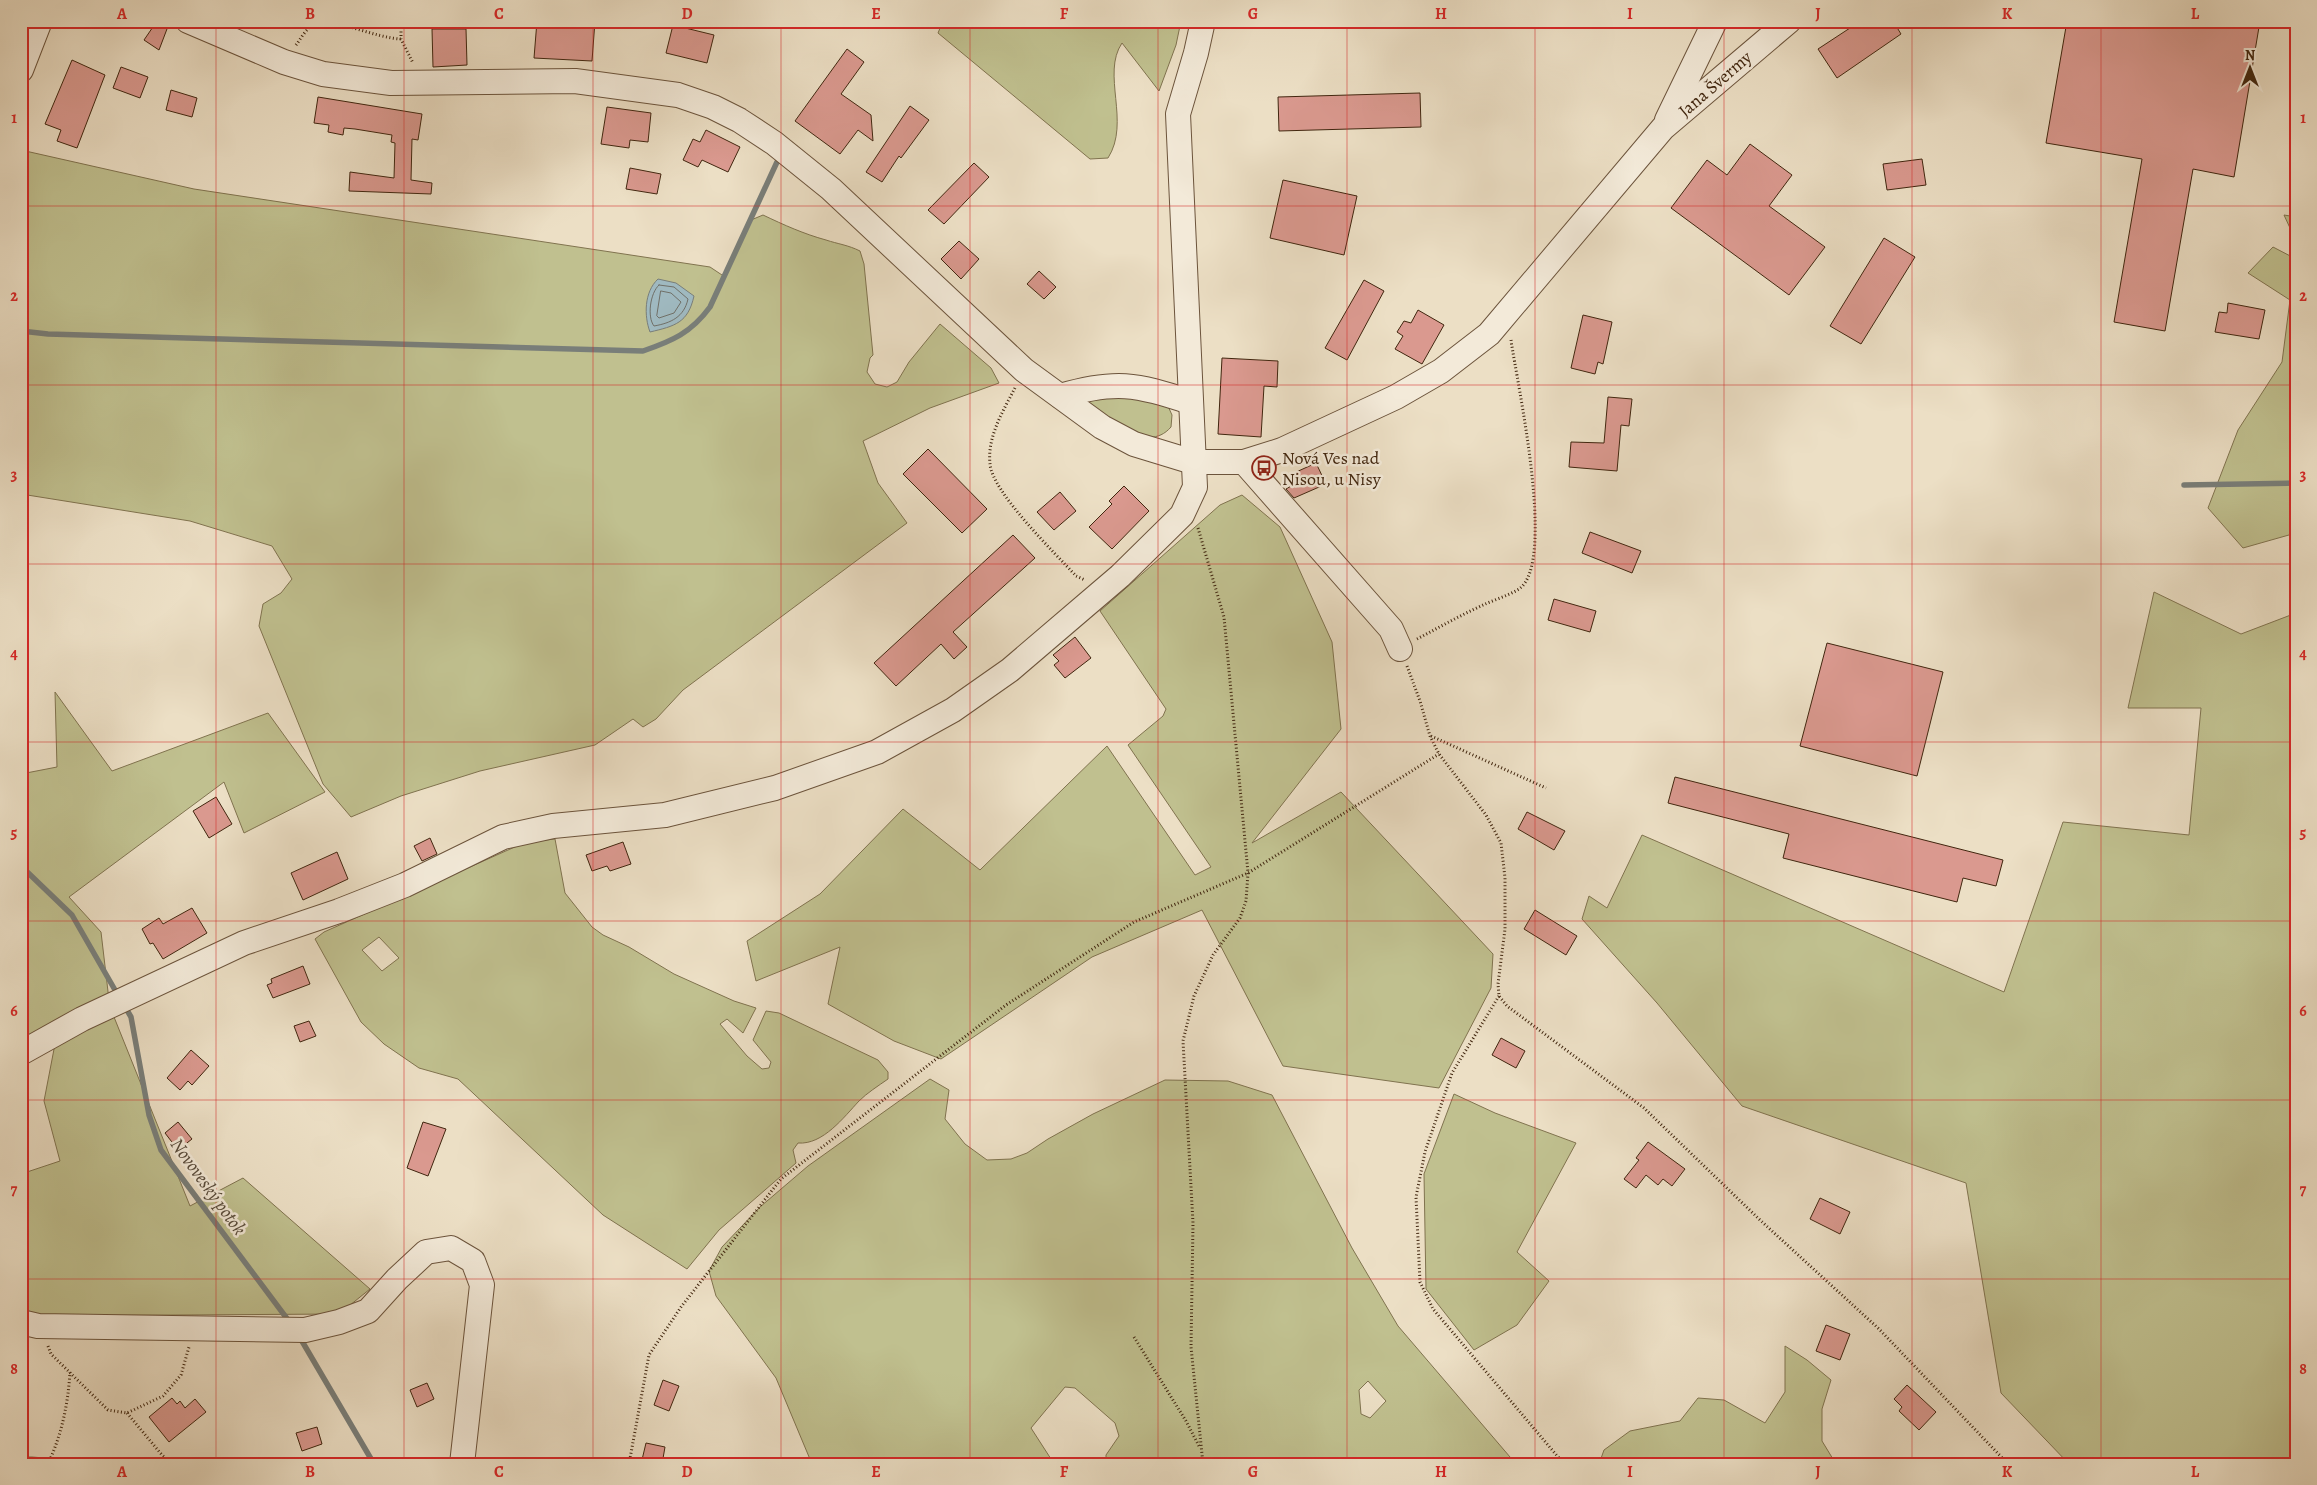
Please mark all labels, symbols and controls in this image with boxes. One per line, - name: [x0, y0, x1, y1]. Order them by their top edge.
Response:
- text: A: [116, 3, 128, 25]
- text: B: [305, 3, 315, 25]
- text: C: [494, 3, 504, 25]
- text: D: [681, 3, 693, 25]
- text: E: [871, 3, 881, 25]
- text: F: [1060, 3, 1069, 25]
- text: G: [1248, 3, 1258, 25]
- text: H: [1435, 3, 1447, 25]
- text: I: [1627, 3, 1633, 25]
- text: J: [1815, 3, 1821, 25]
- text: K: [2002, 3, 2013, 25]
- text: L: [2191, 3, 2200, 25]
- north arrow: [2224, 42, 2274, 92]
- street label: Jana Švermy: [1673, 45, 1758, 123]
- text: N: [2245, 46, 2255, 65]
- text: 1: [11, 107, 17, 129]
- text: 1: [2300, 107, 2306, 129]
- text: 2: [10, 285, 18, 307]
- text: 2: [2299, 285, 2307, 307]
- place label: Nová Ves nad Nisou, u Nisy: [1282, 446, 1382, 491]
- bus stop icon: Nová Ves nad Nisou, u Nisy: [1251, 455, 1277, 481]
- text: 3: [11, 464, 18, 486]
- text: 3: [2300, 464, 2307, 486]
- text: 4: [10, 643, 18, 665]
- text: 4: [2299, 643, 2307, 665]
- text: 5: [11, 822, 18, 844]
- text: 5: [2300, 822, 2307, 844]
- text: 6: [10, 1000, 18, 1022]
- text: 6: [2299, 1000, 2307, 1022]
- water label: Novoveský potok: [164, 1133, 252, 1240]
- text: 7: [11, 1179, 18, 1201]
- text: 7: [2300, 1179, 2307, 1201]
- text: 8: [10, 1358, 18, 1380]
- text: 8: [2299, 1358, 2307, 1380]
- text: A: [116, 1461, 128, 1483]
- text: B: [305, 1461, 315, 1483]
- text: C: [494, 1461, 504, 1483]
- text: D: [681, 1461, 693, 1483]
- text: E: [871, 1461, 881, 1483]
- text: F: [1060, 1461, 1069, 1483]
- text: G: [1248, 1461, 1258, 1483]
- text: H: [1435, 1461, 1447, 1483]
- text: I: [1627, 1461, 1633, 1483]
- text: J: [1815, 1461, 1821, 1483]
- text: K: [2002, 1461, 2013, 1483]
- text: L: [2191, 1461, 2200, 1483]

